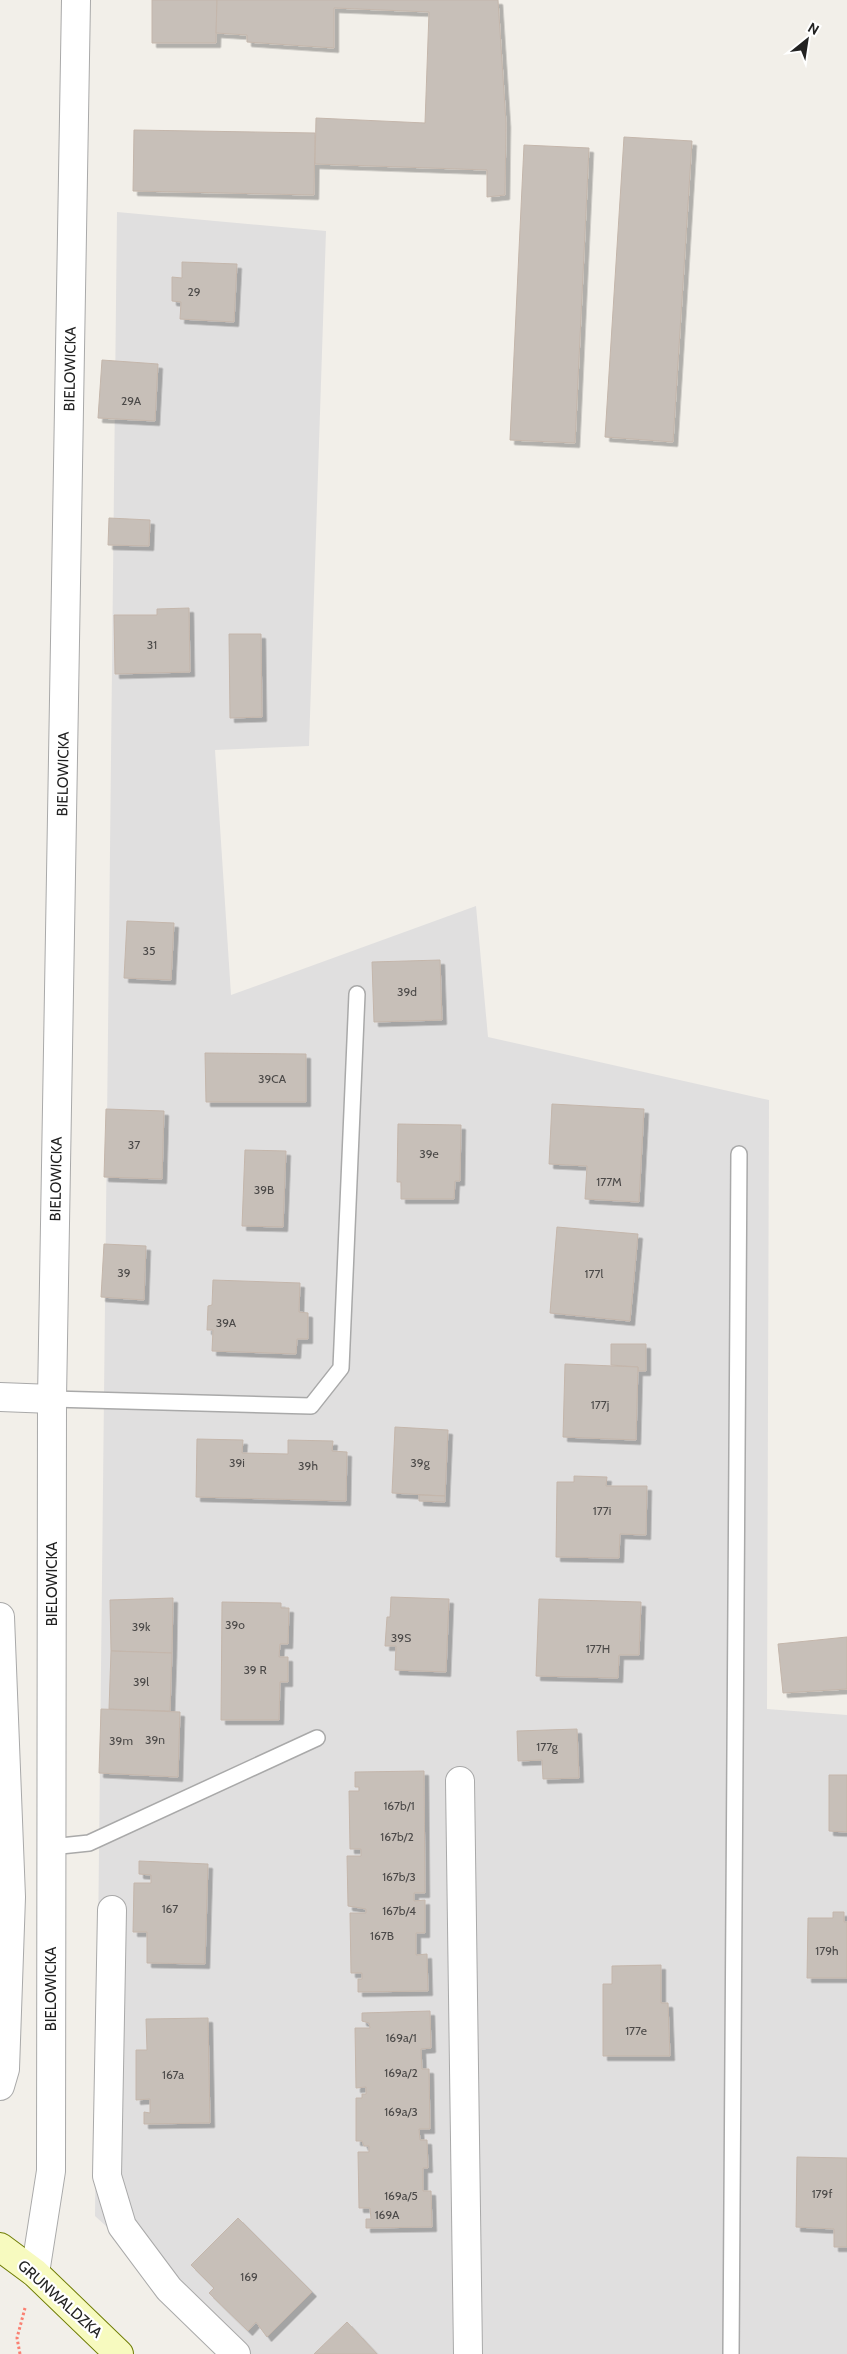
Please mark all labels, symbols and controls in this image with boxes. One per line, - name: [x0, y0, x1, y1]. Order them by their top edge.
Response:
- north arrow: [782, 15, 832, 65]
- text: N: [805, 18, 822, 39]
- house number: 29: [187, 284, 201, 299]
- street label: BIELOWICKA: [60, 326, 80, 411]
- house number: 29A: [121, 393, 142, 408]
- house number: 31: [147, 637, 157, 652]
- street label: BIELOWICKA: [53, 731, 73, 816]
- house number: 35: [143, 943, 155, 958]
- house number: 39d: [397, 984, 417, 999]
- house number: 39CA: [258, 1071, 287, 1086]
- street label: BIELOWICKA: [46, 1136, 66, 1221]
- house number: 37: [128, 1137, 140, 1152]
- house number: 39e: [419, 1146, 439, 1161]
- house number: 177M: [596, 1174, 622, 1189]
- house number: 39B: [254, 1182, 274, 1197]
- house number: 39: [117, 1265, 131, 1280]
- house number: 177l: [585, 1266, 604, 1281]
- house number: 39A: [216, 1315, 237, 1330]
- house number: 177j: [591, 1397, 609, 1412]
- house number: 39i: [229, 1455, 245, 1470]
- house number: 39g: [410, 1455, 431, 1470]
- house number: 39h: [298, 1458, 318, 1473]
- house number: 177i: [593, 1503, 611, 1518]
- street label: BIELOWICKA: [43, 1541, 61, 1626]
- house number: 39o: [225, 1617, 245, 1632]
- house number: 39k: [132, 1619, 151, 1634]
- house number: 39S: [391, 1630, 411, 1645]
- house number: 177H: [586, 1641, 610, 1656]
- house number: 39 R: [243, 1662, 267, 1677]
- house number: 39l: [133, 1674, 149, 1689]
- house number: 39n: [145, 1732, 165, 1747]
- house number: 39m: [109, 1733, 133, 1748]
- house number: 177g: [536, 1739, 559, 1754]
- house number: 167b/1: [383, 1798, 415, 1813]
- house number: 167b/2: [380, 1829, 414, 1844]
- house number: 167b/3: [382, 1869, 416, 1884]
- house number: 167: [162, 1901, 178, 1916]
- house number: 167b/4: [382, 1903, 416, 1918]
- house number: 167B: [370, 1928, 394, 1943]
- house number: 179h: [815, 1943, 839, 1958]
- street label: BIELOWICKA: [42, 1946, 60, 2031]
- house number: 177e: [625, 2023, 647, 2038]
- house number: 169a/1: [385, 2030, 417, 2045]
- house number: 169a/2: [384, 2065, 418, 2080]
- house number: 167a: [162, 2067, 184, 2082]
- house number: 169a/3: [384, 2104, 418, 2119]
- house number: 179f: [812, 2186, 832, 2201]
- house number: 169a/5: [384, 2188, 418, 2203]
- house number: 169A: [375, 2207, 400, 2222]
- street label: GRUNWALDZKA: [14, 2256, 107, 2342]
- house number: 169: [240, 2269, 258, 2284]

